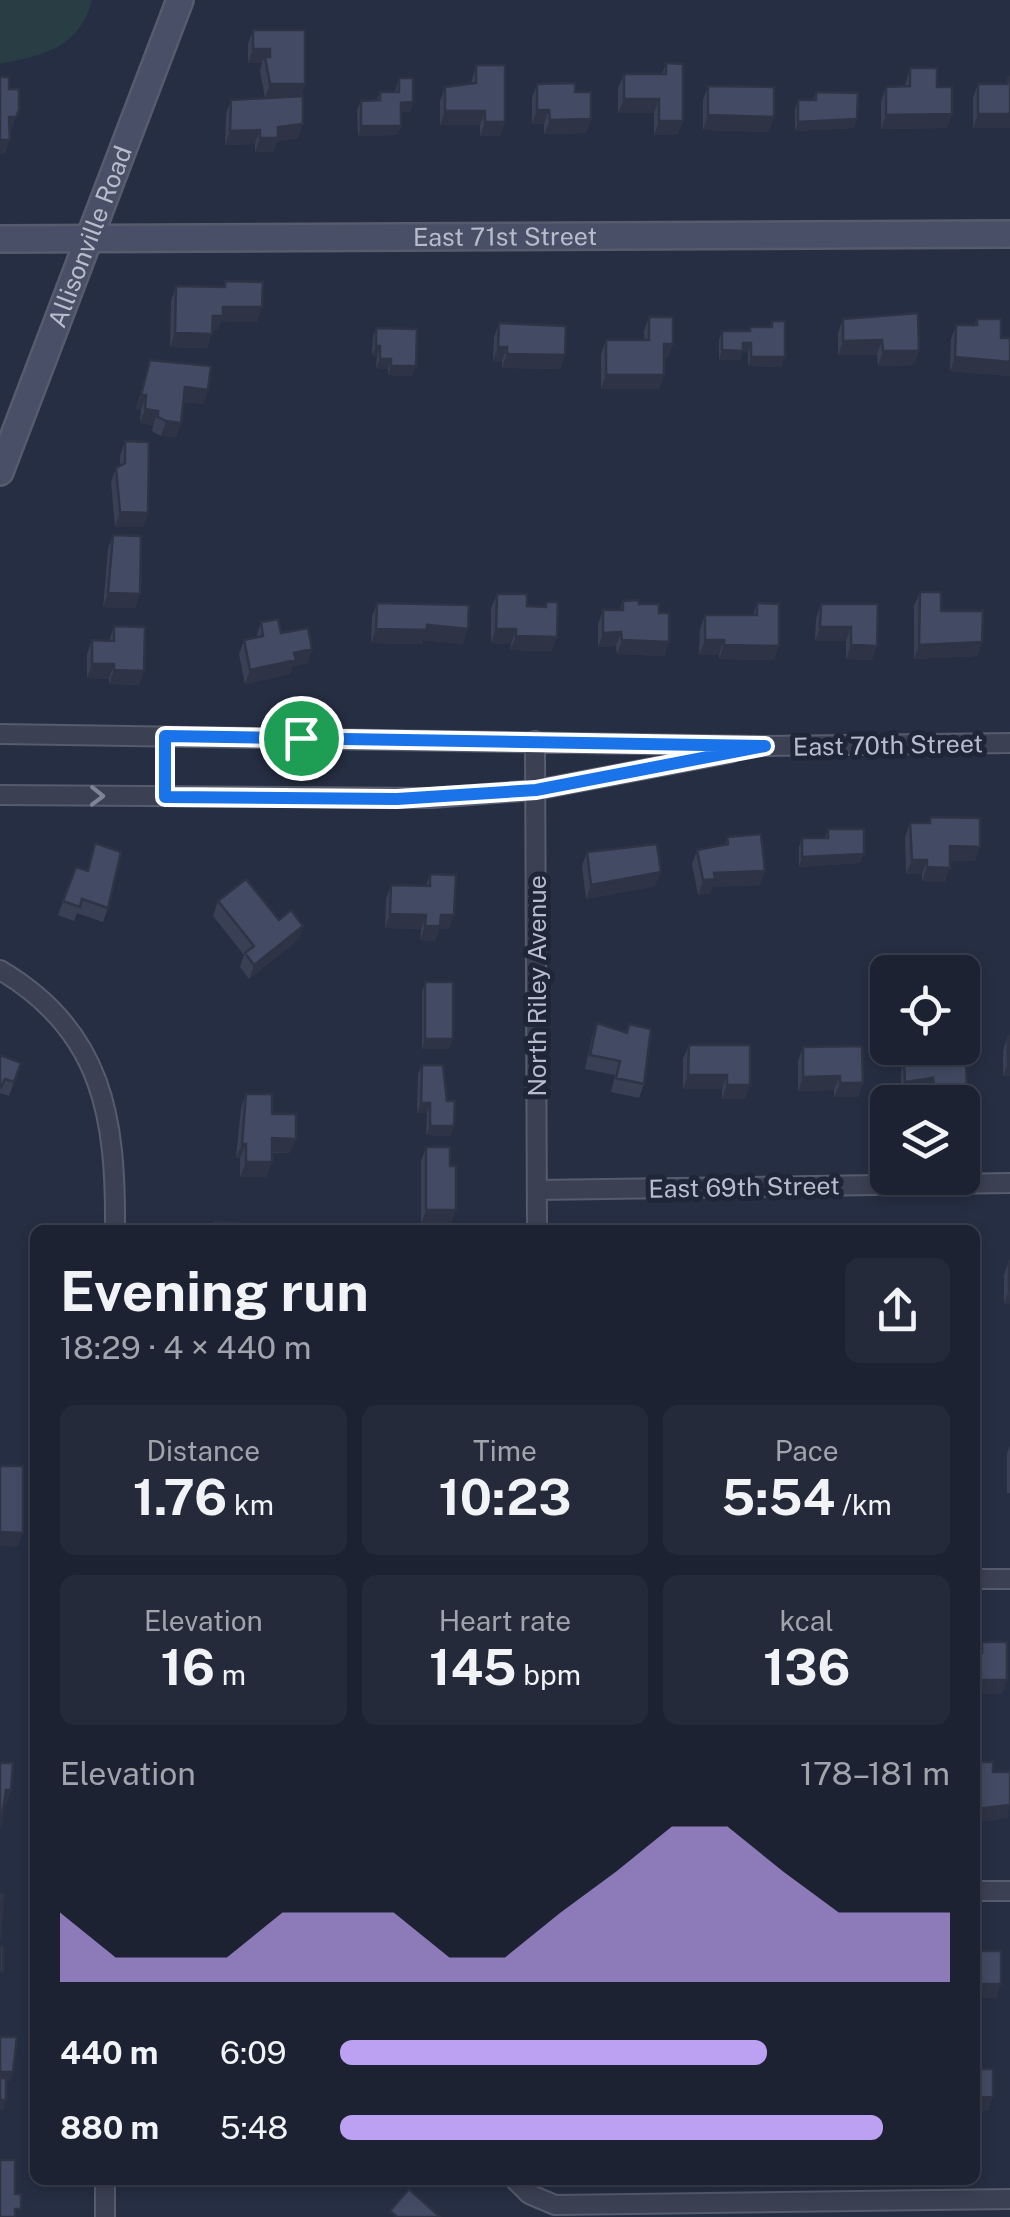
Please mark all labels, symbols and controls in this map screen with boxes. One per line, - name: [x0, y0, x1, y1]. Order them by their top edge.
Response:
- street label: Allisonville Road: [42, 142, 138, 332]
- street label: East 71st Street: [413, 221, 597, 252]
- pin: [259, 696, 344, 781]
- icon: arrive: [274, 711, 329, 766]
- street label: East 70th Street: [793, 728, 983, 762]
- one-way arrow: [90, 785, 106, 807]
- street label: North Riley Avenue: [522, 875, 552, 1097]
- map controls: [870, 955, 980, 1195]
- button: locate: [870, 955, 980, 1065]
- button: layers: [870, 1085, 980, 1195]
- street label: East 69th Street: [648, 1170, 840, 1204]
- button: share: [845, 1258, 950, 1363]
- text: Evening run: [60, 1259, 369, 1323]
- text: 18:29 · 4 × 440 m: [60, 1329, 312, 1366]
- text: Distance: [147, 1434, 260, 1467]
- text: Time: [473, 1434, 537, 1467]
- text: Pace: [775, 1434, 839, 1467]
- text: 1.76: [133, 1467, 227, 1526]
- text: 10:23: [438, 1467, 572, 1526]
- text: 5:54: [721, 1467, 835, 1526]
- text: km: [227, 1488, 274, 1521]
- text: /km: [835, 1488, 892, 1521]
- text: Elevation: [144, 1604, 263, 1637]
- text: Heart rate: [439, 1604, 571, 1637]
- text: kcal: [780, 1604, 834, 1637]
- text: 16: [161, 1637, 215, 1696]
- text: 145: [429, 1637, 516, 1696]
- text: 136: [763, 1637, 850, 1696]
- text: m: [215, 1658, 246, 1691]
- text: bpm: [516, 1658, 581, 1691]
- text: Elevation: [60, 1755, 196, 1792]
- text: 178–181 m: [800, 1755, 950, 1792]
- text: 440 m: [60, 2034, 158, 2071]
- text: 6:09: [220, 2034, 287, 2071]
- text: 880 m: [60, 2109, 159, 2146]
- text: 5:48: [220, 2109, 288, 2146]

